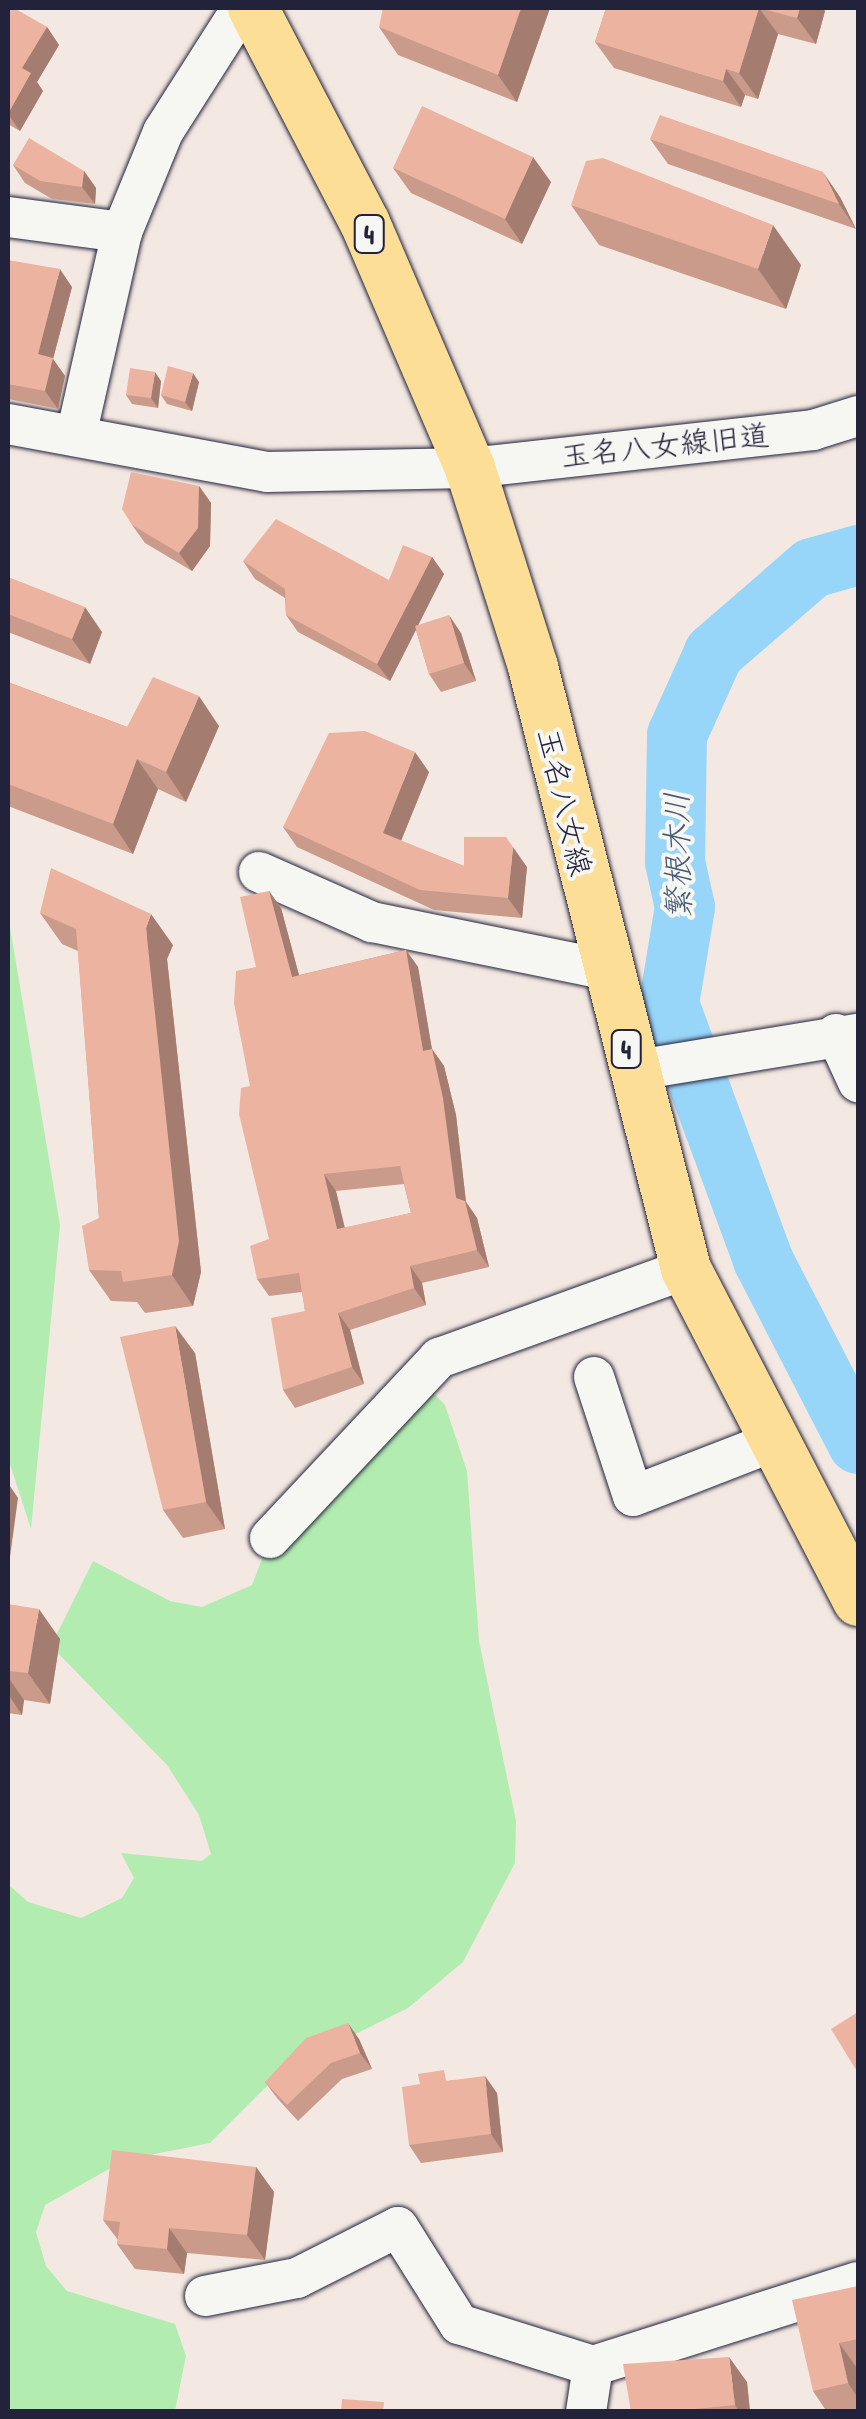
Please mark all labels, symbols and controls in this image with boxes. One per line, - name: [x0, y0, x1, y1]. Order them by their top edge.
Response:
- road number: 4: [352, 211, 386, 257]
- street label: 玉名八女線旧道: [559, 416, 771, 474]
- street label: 玉名八女線: [531, 725, 599, 879]
- water label: 繁根木川: [658, 792, 698, 920]
- road number: 4: [608, 1026, 644, 1072]

